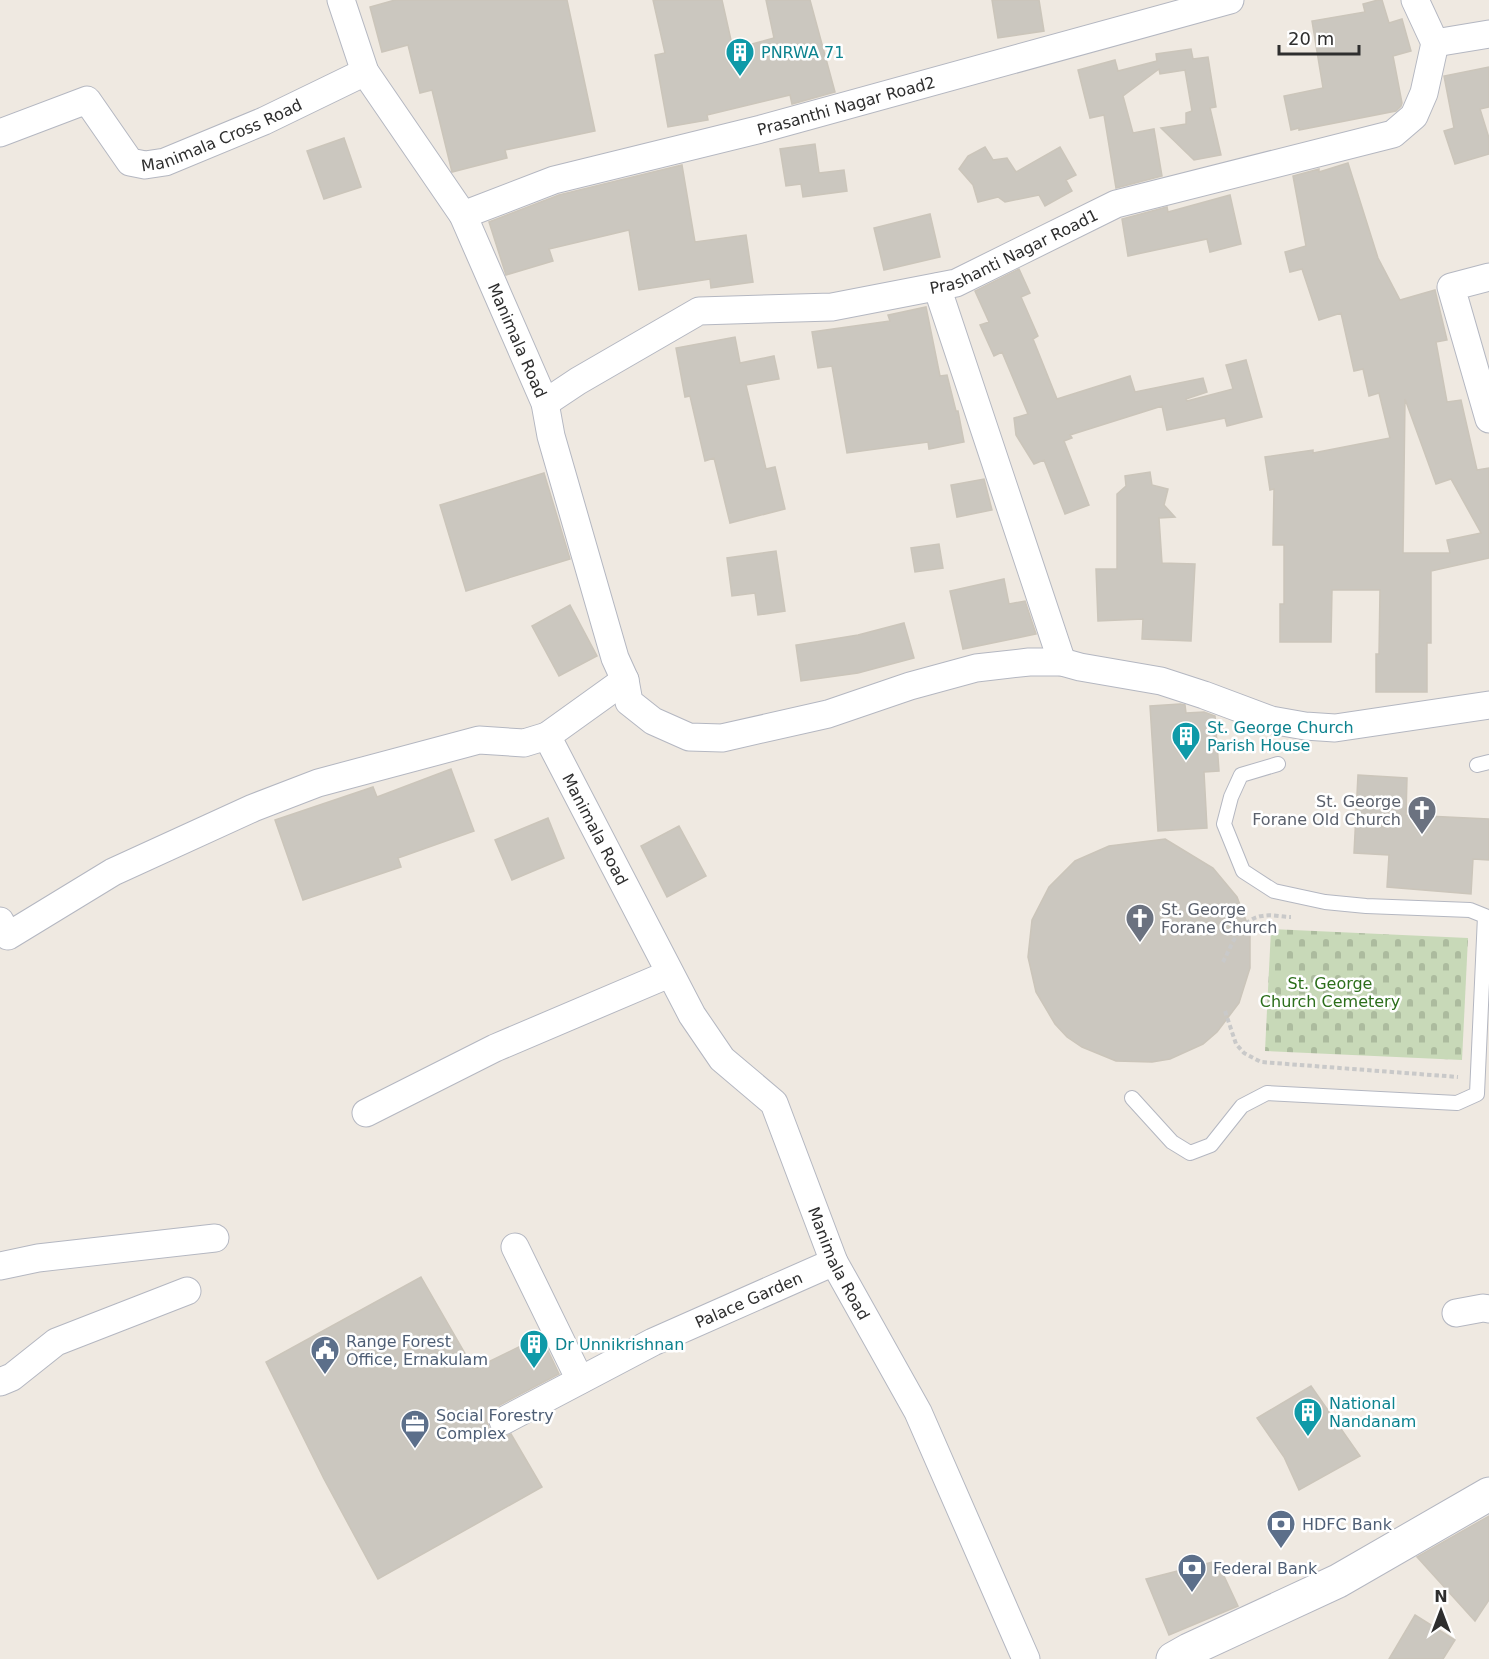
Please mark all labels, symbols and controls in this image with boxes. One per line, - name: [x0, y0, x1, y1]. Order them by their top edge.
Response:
- scale bar: [1279, 18, 1358, 56]
- text: 20 m: [1288, 28, 1334, 49]
- building icon: PNRWA 71: [724, 36, 756, 78]
- place label: PNRWA 71: [761, 43, 844, 62]
- street label: Prasanthi Nagar Road2: [755, 73, 937, 140]
- street label: Manimala Cross Road: [140, 95, 305, 175]
- street label: Prashanti Nagar Road1: [928, 205, 1101, 298]
- street label: Manimala Road: [484, 280, 551, 401]
- place label: St. George Church Parish House: [1207, 718, 1354, 755]
- building icon: St. George Church Parish House: [1170, 720, 1202, 762]
- street label: Manimala Road: [558, 770, 632, 888]
- place label: St. George Forane Old Church: [1252, 792, 1401, 829]
- church icon: St. George Forane Old Church: [1406, 794, 1438, 836]
- place label: St. George Forane Church: [1161, 900, 1278, 937]
- church icon: St. George Forane Church: [1124, 902, 1156, 944]
- park label: St. George Church Cemetery: [1260, 974, 1400, 1011]
- street label: Manimala Road: [804, 1204, 873, 1323]
- street label: Palace Garden: [692, 1268, 805, 1332]
- building icon: Dr Unnikrishnan: [518, 1328, 550, 1370]
- place label: Range Forest Office, Ernakulam: [346, 1332, 488, 1369]
- public building icon: Range Forest Office, Ernakulam: [309, 1334, 341, 1376]
- place label: Dr Unnikrishnan: [555, 1335, 684, 1354]
- place label: National Nandanam: [1329, 1394, 1416, 1431]
- building icon: National Nandanam: [1292, 1396, 1324, 1438]
- place label: Social Forestry Complex: [436, 1406, 554, 1443]
- office icon: Social Forestry Complex: [399, 1408, 431, 1450]
- bank icon: HDFC Bank: [1265, 1508, 1297, 1550]
- place label: HDFC Bank: [1302, 1515, 1393, 1534]
- bank icon: Federal Bank: [1176, 1552, 1208, 1594]
- place label: Federal Bank: [1213, 1559, 1318, 1578]
- north arrow: [1411, 1581, 1471, 1641]
- text: N: [1434, 1587, 1448, 1606]

